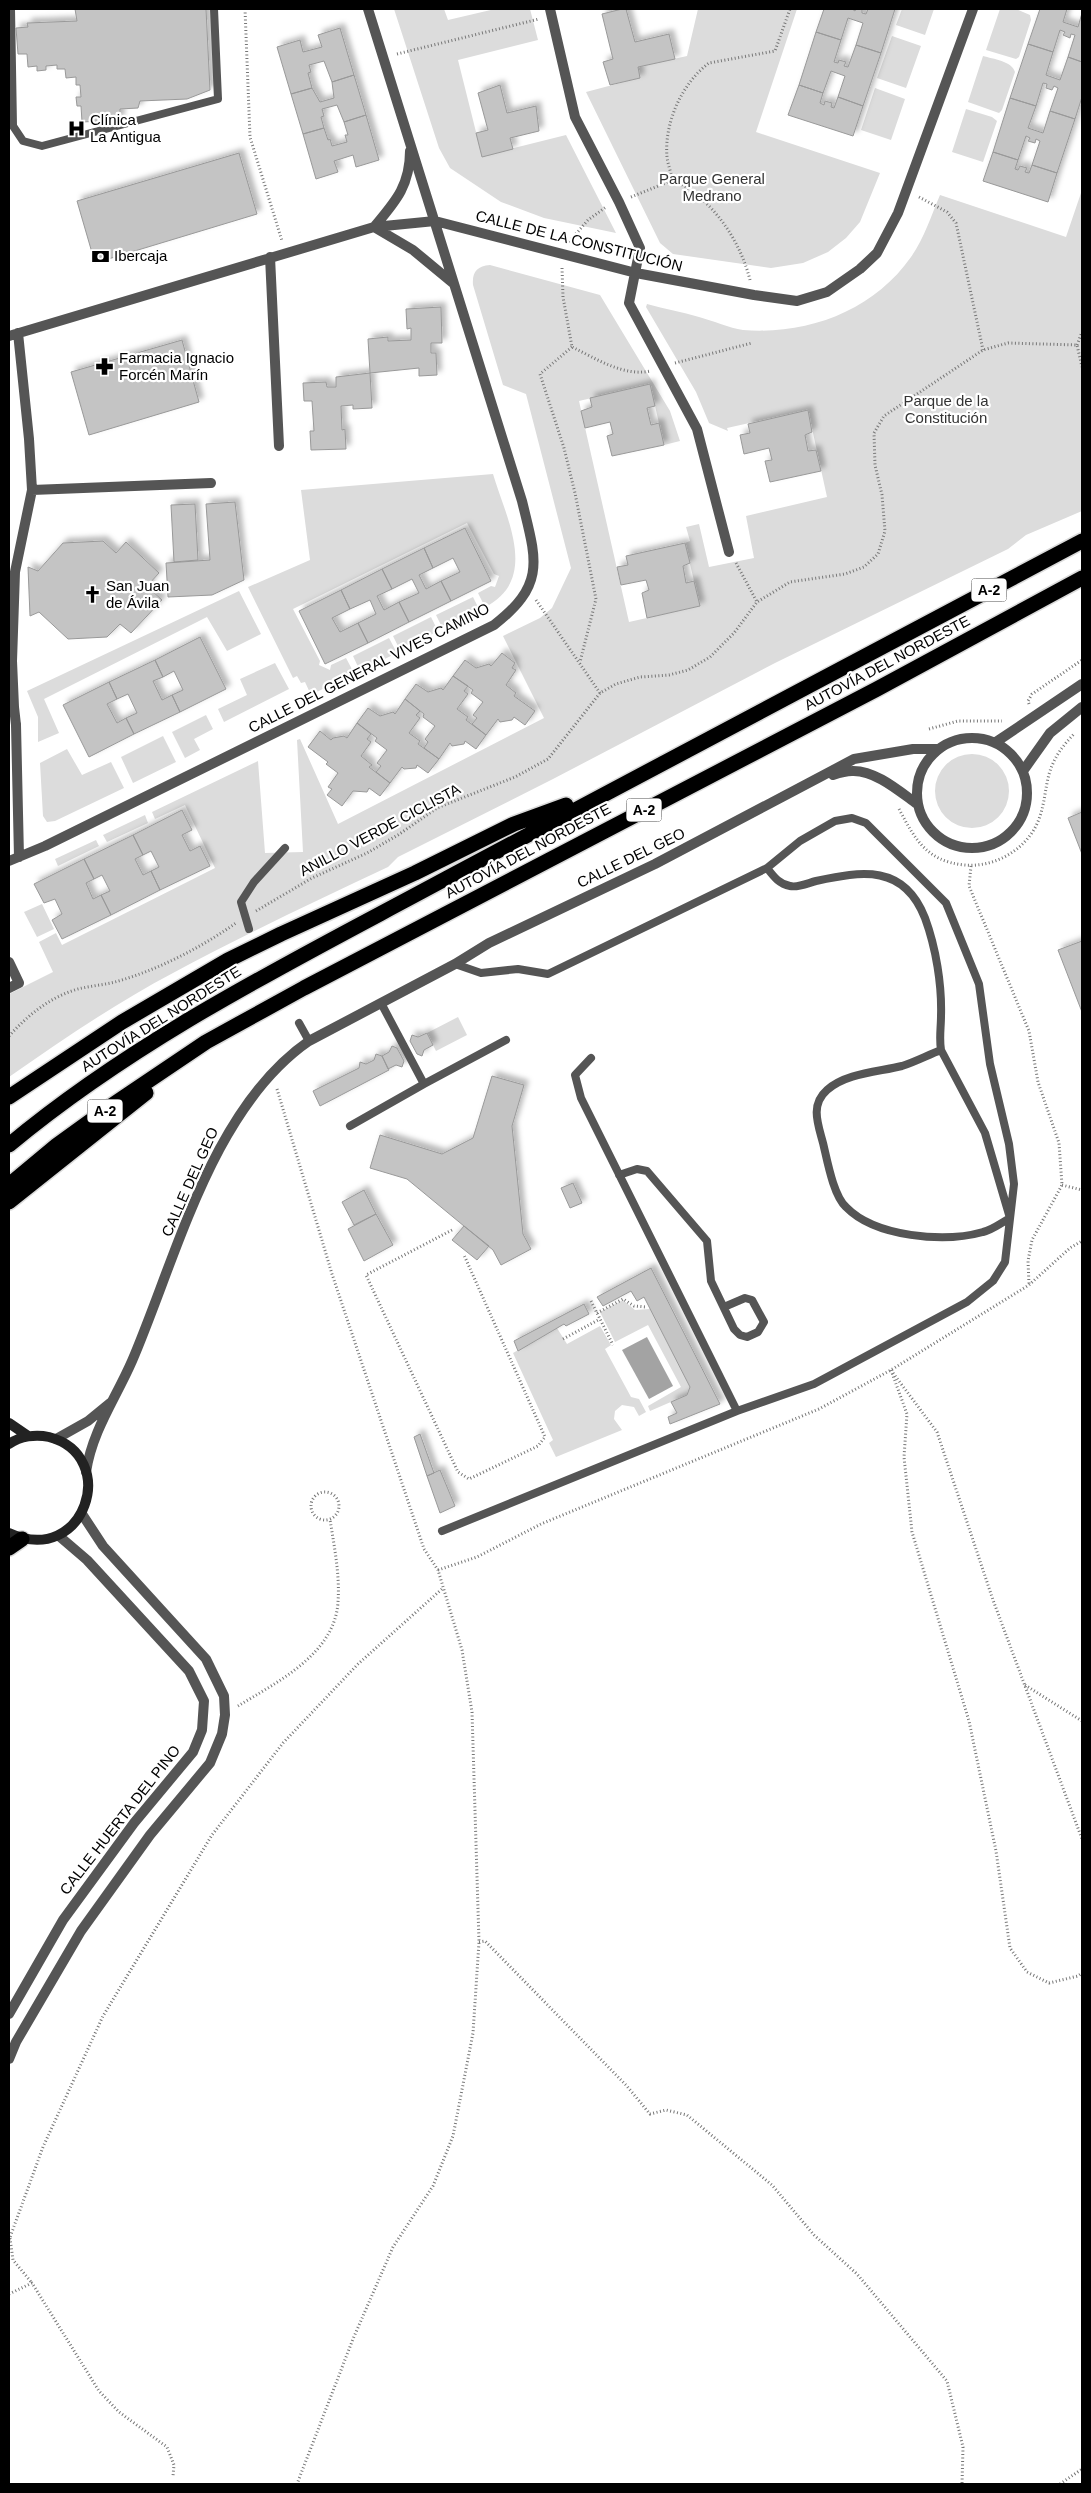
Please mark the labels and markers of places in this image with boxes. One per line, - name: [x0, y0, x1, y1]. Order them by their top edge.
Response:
- place label: Clínica La Antigua: [90, 111, 162, 145]
- hospital icon: Clínica La Antigua: [66, 119, 86, 139]
- bank icon: Ibercaja: [90, 246, 110, 266]
- place label: Ibercaja: [114, 247, 168, 264]
- place label: Farmacia Ignacio Forcén Marín: [119, 349, 234, 383]
- pharmacy icon: Farmacia Ignacio Forcén Marín: [95, 357, 115, 377]
- place label: San Juan de Ávila: [106, 577, 169, 611]
- church icon: San Juan de Ávila: [82, 585, 102, 605]

